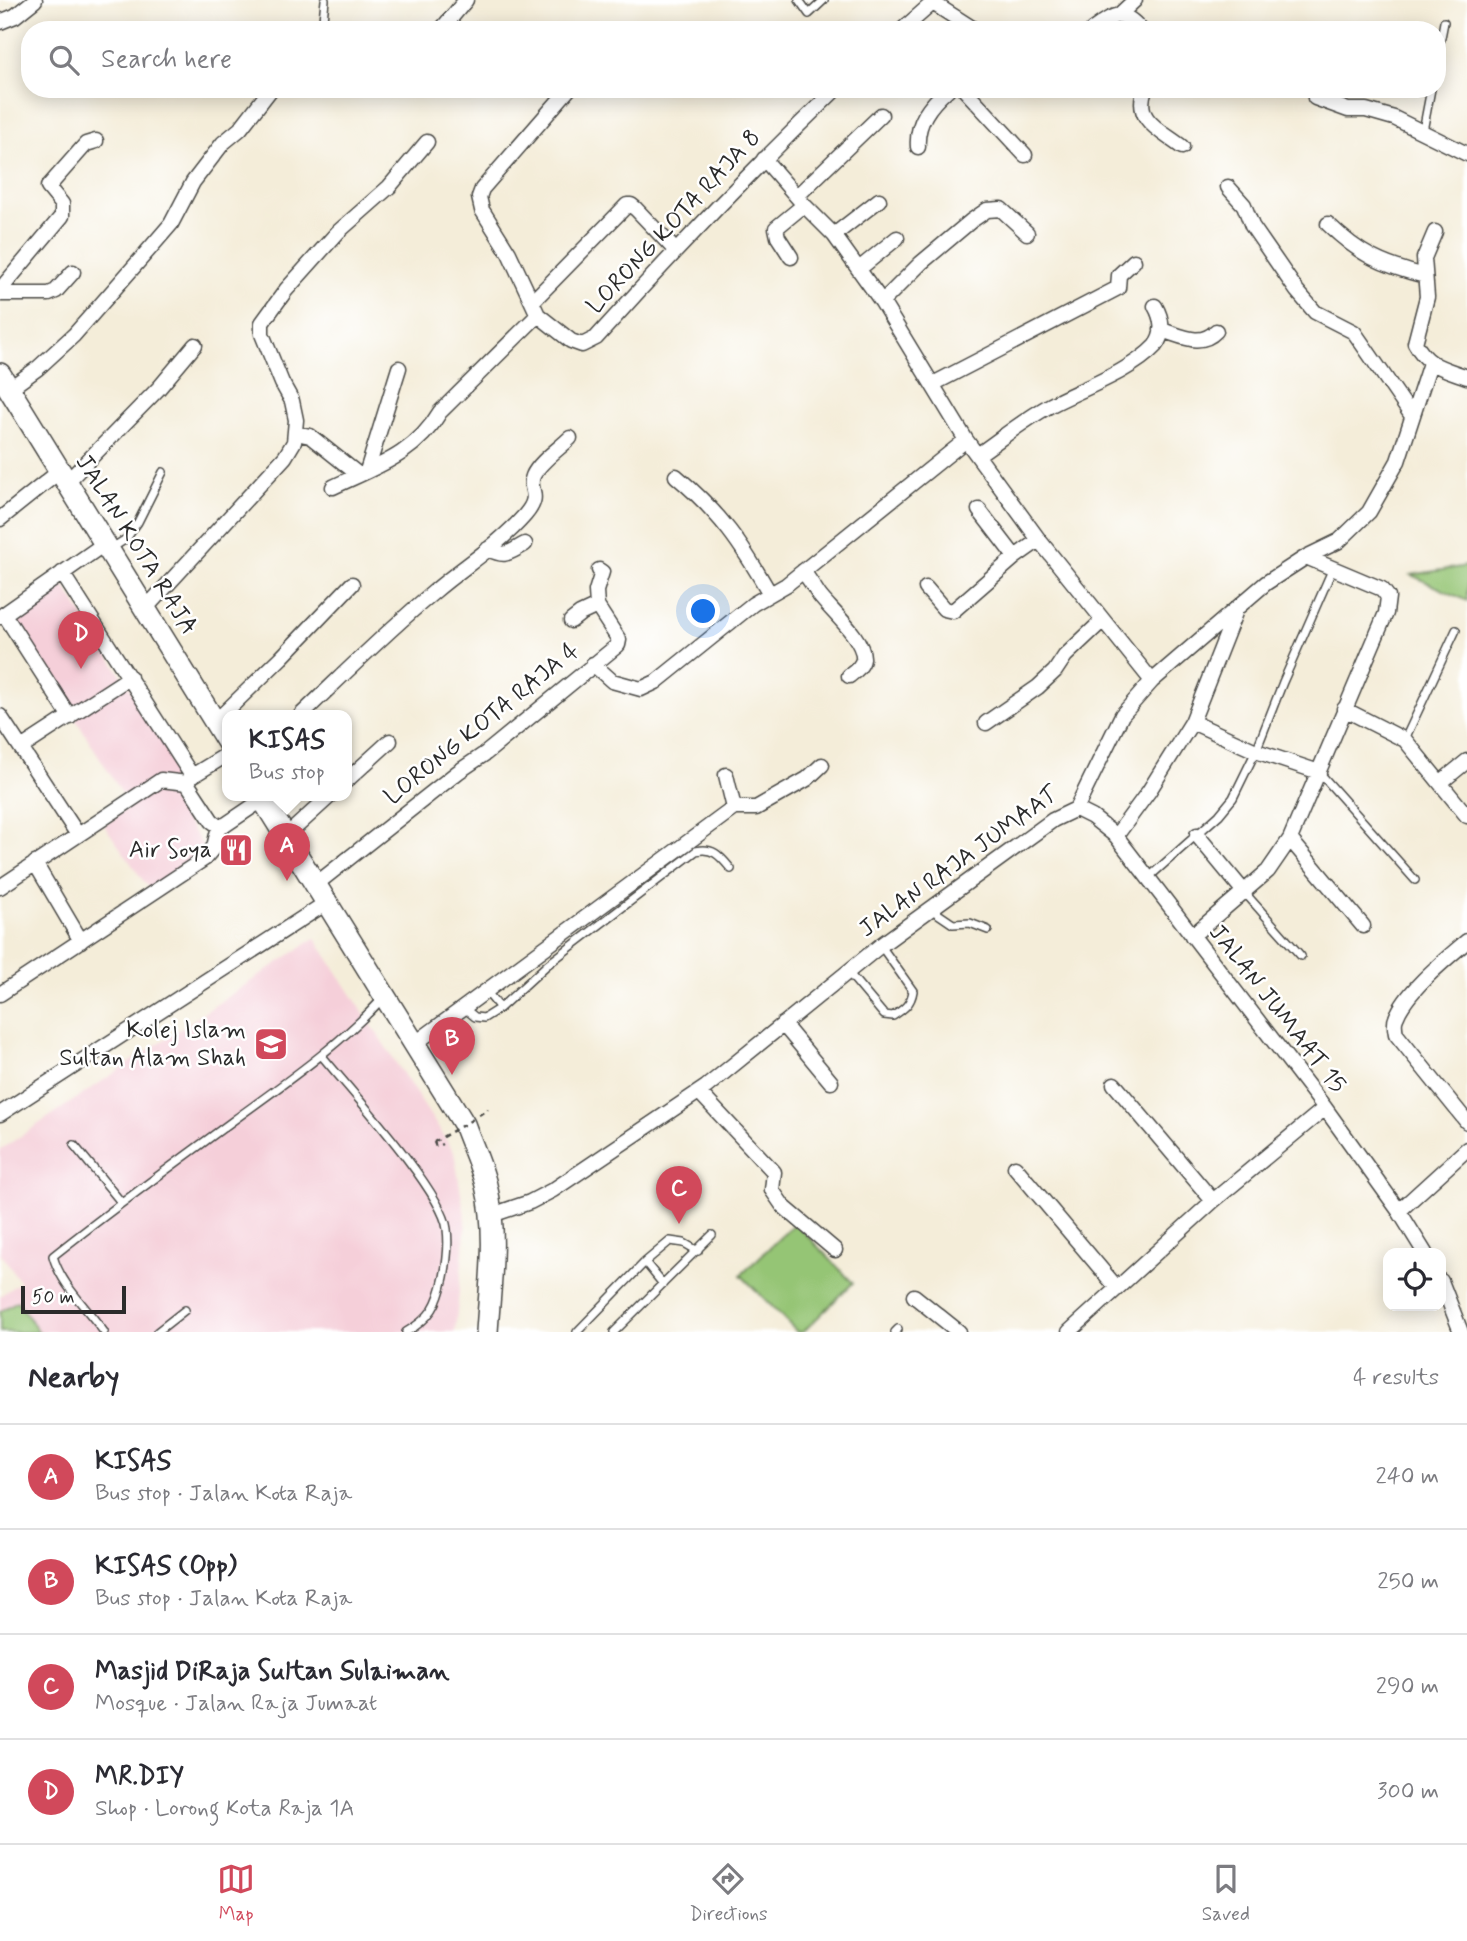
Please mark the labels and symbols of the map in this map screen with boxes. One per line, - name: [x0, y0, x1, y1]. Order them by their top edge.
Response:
- street label: LORONG KOTA RAJA 8: [580, 123, 768, 321]
- street label: JALAN KOTA RAJA: [68, 449, 204, 641]
- your location: [686, 594, 720, 628]
- pin: D: [58, 611, 104, 669]
- street label: LORONG KOTA RAJA 4: [378, 636, 586, 812]
- street label: JALAN RAJA JUMAAT: [853, 779, 1065, 945]
- pin: A: [264, 823, 310, 881]
- restaurant icon: Air Soya: [217, 831, 255, 869]
- place label: Air Soya: [129, 835, 212, 866]
- street label: JALAN JUMAAT 15: [1201, 918, 1353, 1100]
- place label: Kolej Islam Sultan Alam Shah: [59, 1015, 246, 1074]
- pin: B: [429, 1017, 475, 1075]
- school or university icon: Kolej Islam Sultan Alam Shah: [252, 1025, 290, 1063]
- pin: C: [656, 1166, 702, 1224]
- scale bar: [21, 1283, 126, 1315]

